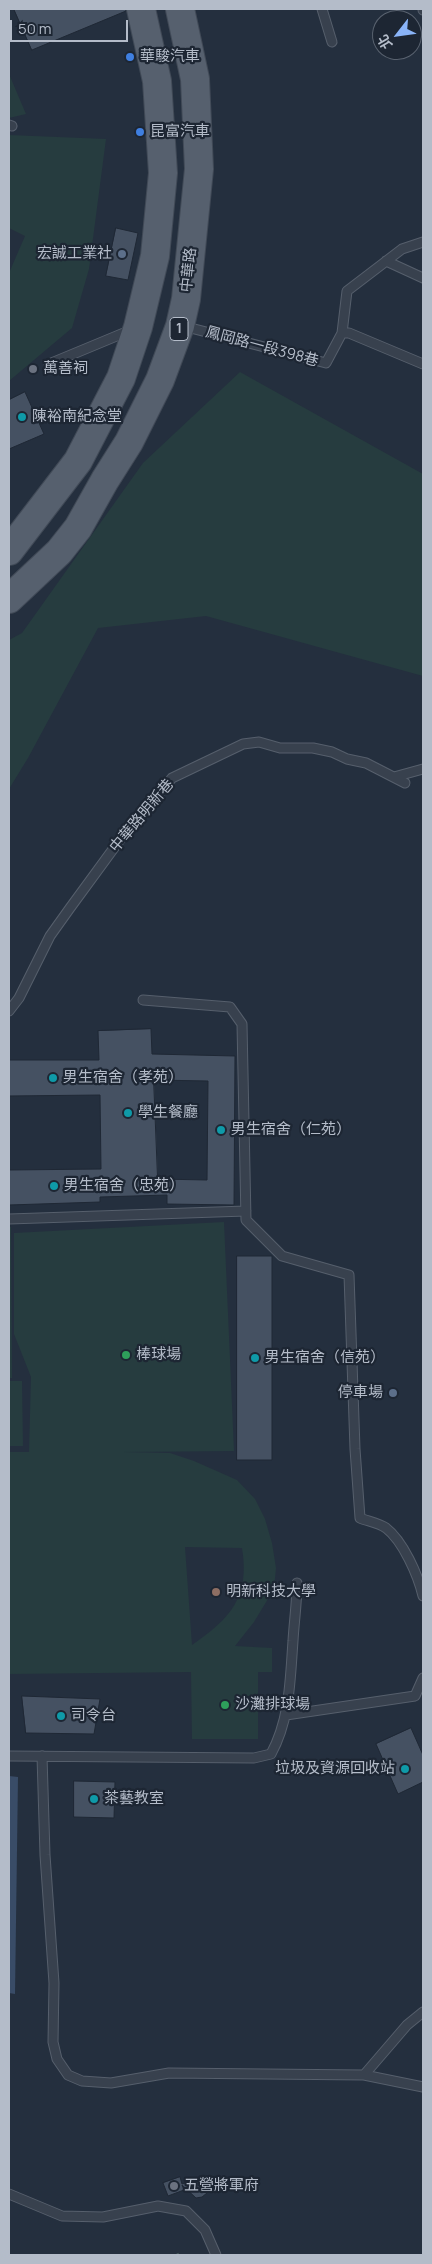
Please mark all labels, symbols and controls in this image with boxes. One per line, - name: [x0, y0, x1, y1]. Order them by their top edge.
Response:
- scale bar: [12, 10, 130, 42]
- north arrow: [372, 10, 422, 60]
- text: 50 m: [18, 18, 52, 39]
- text: 北: [373, 31, 396, 53]
- place label: 華駿汽車: [140, 48, 200, 66]
- marker: 華駿汽車: [124, 51, 136, 63]
- place label: 昆富汽車: [150, 123, 210, 141]
- marker: 昆富汽車: [134, 126, 146, 138]
- place label: 宏誠工業社: [37, 245, 112, 263]
- street label: 中華路: [178, 247, 200, 293]
- marker: 宏誠工業社: [116, 248, 128, 260]
- road number: 1: [170, 318, 188, 340]
- street label: 鳳岡路一段398巷: [203, 323, 321, 371]
- place label: 萬善祠: [43, 360, 88, 378]
- marker: 萬善祠: [27, 363, 39, 375]
- place label: 陳裕南紀念堂: [32, 408, 122, 426]
- marker: 陳裕南紀念堂: [16, 411, 28, 423]
- street label: 中華路明新巷: [106, 776, 178, 856]
- place label: 男生宿舍（孝苑）: [63, 1069, 183, 1087]
- marker: 男生宿舍（孝苑）: [47, 1072, 59, 1084]
- place label: 學生餐廳: [138, 1104, 198, 1122]
- marker: 學生餐廳: [122, 1107, 134, 1119]
- place label: 男生宿舍（仁苑）: [231, 1121, 351, 1139]
- marker: 男生宿舍（仁苑）: [215, 1124, 227, 1136]
- place label: 男生宿舍（忠苑）: [64, 1177, 184, 1195]
- marker: 男生宿舍（忠苑）: [48, 1180, 60, 1192]
- place label: 棒球場: [136, 1346, 181, 1364]
- marker: 棒球場: [120, 1349, 132, 1361]
- place label: 男生宿舍（信苑）: [265, 1349, 385, 1367]
- marker: 男生宿舍（信苑）: [249, 1352, 261, 1364]
- place label: 停車場: [338, 1384, 383, 1402]
- marker: 停車場: [387, 1387, 399, 1399]
- place label: 明新科技大學: [226, 1583, 316, 1601]
- marker: 明新科技大學: [210, 1586, 222, 1598]
- place label: 沙灘排球場: [235, 1696, 310, 1714]
- marker: 沙灘排球場: [219, 1699, 231, 1711]
- place label: 司令台: [71, 1707, 116, 1725]
- marker: 司令台: [55, 1710, 67, 1722]
- place label: 垃圾及資源回收站: [275, 1760, 395, 1778]
- marker: 垃圾及資源回收站: [399, 1763, 411, 1775]
- place label: 茶藝教室: [104, 1790, 164, 1808]
- marker: 茶藝教室: [88, 1793, 100, 1805]
- place label: 五營將軍府: [184, 2177, 259, 2195]
- marker: 五營將軍府: [168, 2180, 180, 2192]

